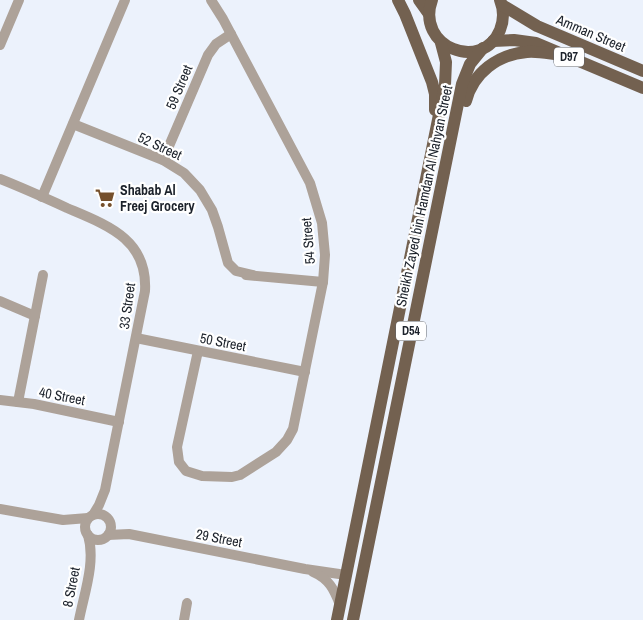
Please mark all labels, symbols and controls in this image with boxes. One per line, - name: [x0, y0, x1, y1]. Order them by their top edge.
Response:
- street label: Amman Street: [553, 10, 628, 56]
- road number: D97: [554, 48, 584, 66]
- street label: 59 Street: [162, 62, 196, 112]
- street label: Sheikh Zayed bin Hamdan Al Nahyan Street: [392, 84, 456, 308]
- street label: 52 Street: [135, 128, 185, 164]
- place label: Shabab Al Freej Grocery: [120, 181, 195, 215]
- supermarket icon: Shabab Al Freej Grocery: [94, 187, 116, 209]
- street label: 54 Street: [297, 217, 319, 265]
- street label: 33 Street: [115, 282, 139, 330]
- road number: D54: [396, 322, 426, 341]
- street label: 50 Street: [198, 329, 248, 355]
- street label: 40 Street: [37, 383, 87, 409]
- street label: 29 Street: [194, 525, 244, 551]
- street label: 8 Street: [58, 566, 84, 608]

